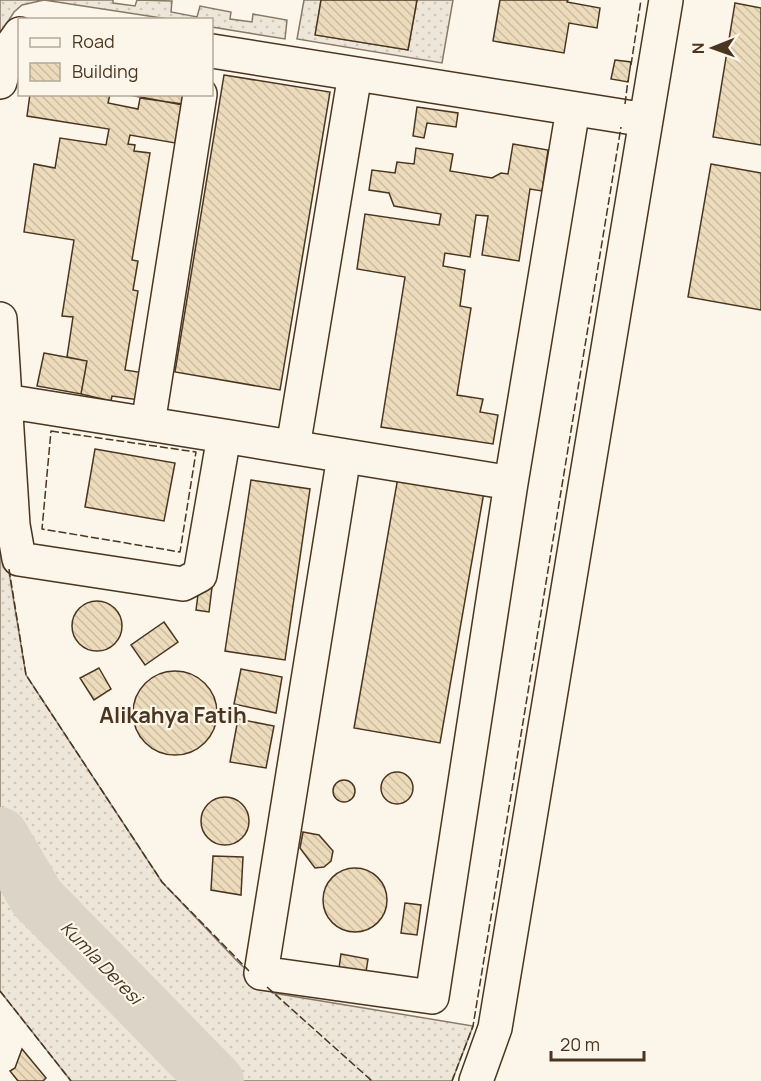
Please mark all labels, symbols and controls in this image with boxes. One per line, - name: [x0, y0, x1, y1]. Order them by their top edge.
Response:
- legend: [18, 18, 213, 96]
- north arrow: [683, 18, 743, 78]
- text: Road: [72, 29, 115, 53]
- text: N: [687, 42, 709, 54]
- text: Building: [72, 59, 138, 83]
- district label: Alikahya Fatih: [99, 700, 247, 730]
- water label: Kumla Deresi: [56, 916, 149, 1011]
- scale bar: [551, 1024, 644, 1062]
- text: 20 m: [560, 1032, 600, 1056]

